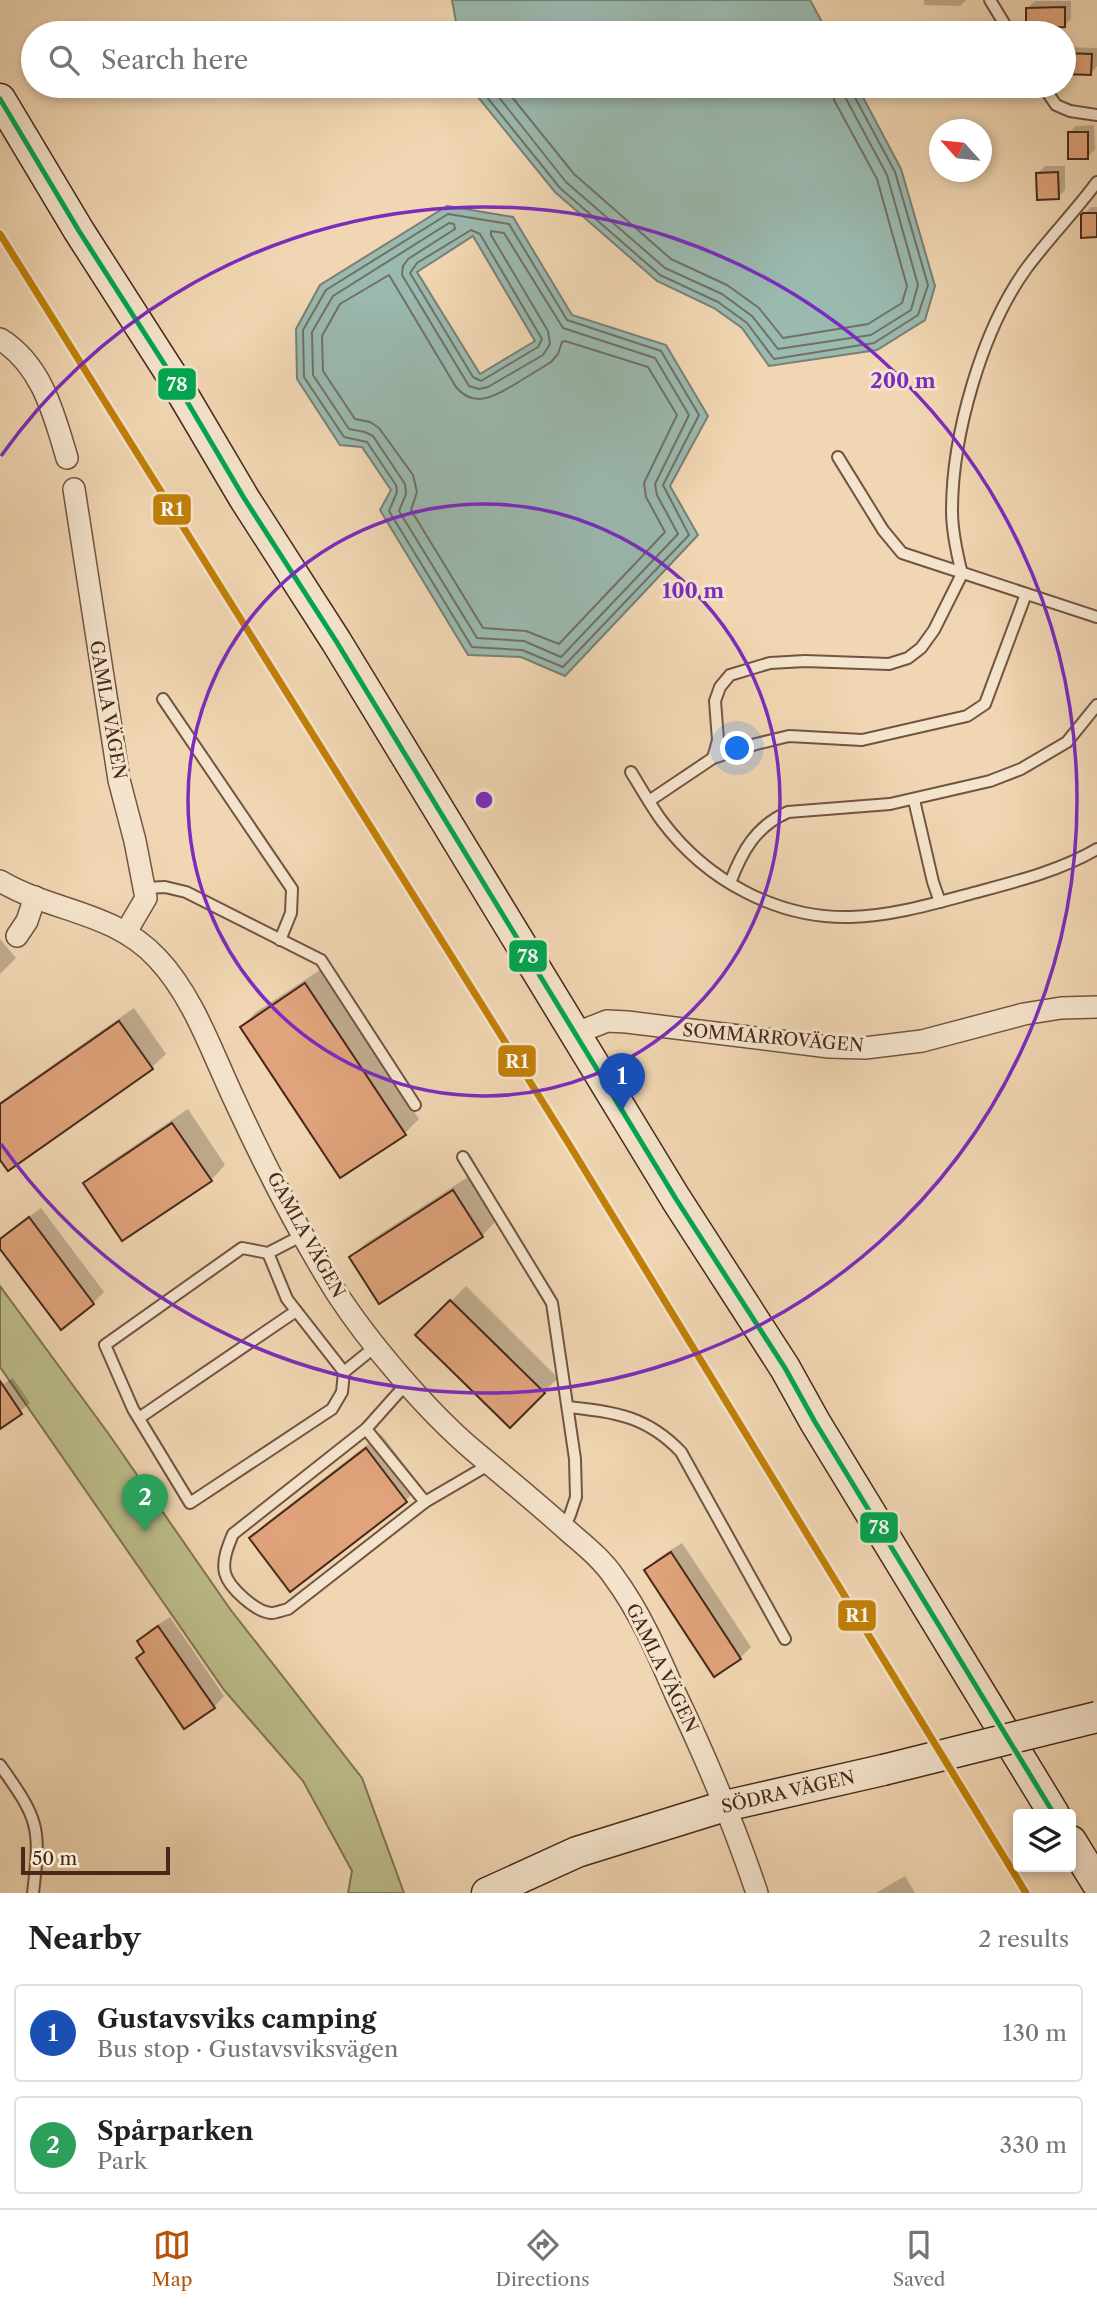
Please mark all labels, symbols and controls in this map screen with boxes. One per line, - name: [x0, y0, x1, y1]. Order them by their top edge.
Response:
- search box: [21, 21, 1076, 98]
- icon: search: [45, 41, 83, 79]
- text: Search here: [101, 44, 248, 76]
- north arrow: [929, 119, 992, 182]
- line badge: 78: [157, 367, 197, 401]
- text: 200 m: [870, 368, 936, 393]
- text: 78: [166, 373, 188, 396]
- line badge: R1: [152, 493, 192, 526]
- text: R1: [160, 498, 184, 521]
- text: 100 m: [662, 578, 724, 603]
- street label: GAMLA VÄGEN: [85, 639, 132, 781]
- your location: [720, 731, 754, 765]
- centre of rings: [472, 788, 496, 812]
- line badge: 78: [508, 939, 548, 973]
- text: 78: [517, 945, 539, 968]
- street label: SOMMARROVÄGEN: [681, 1018, 865, 1057]
- line badge: R1: [497, 1044, 537, 1078]
- text: R1: [505, 1050, 529, 1073]
- pin: 1: [599, 1053, 645, 1111]
- street label: GAMLA VÄGEN: [262, 1168, 351, 1302]
- pin: 2: [122, 1474, 168, 1532]
- line badge: 78: [859, 1511, 899, 1544]
- text: 78: [868, 1516, 890, 1539]
- line badge: R1: [837, 1599, 877, 1632]
- street label: GAMLA VÄGEN: [621, 1600, 704, 1736]
- text: R1: [845, 1604, 869, 1627]
- street label: SÖDRA VÄGEN: [719, 1765, 857, 1818]
- map controls: [1013, 1809, 1076, 1872]
- button: layers: [1013, 1809, 1076, 1872]
- scale bar: [21, 1844, 170, 1876]
- text: 50 m: [32, 1847, 77, 1870]
- text: Nearby: [28, 1920, 141, 1957]
- text: 2 results: [978, 1925, 1069, 1953]
- text: Gustavsviks camping: [97, 2003, 376, 2035]
- text: 1: [48, 2019, 58, 2047]
- text: 130 m: [1003, 2019, 1067, 2047]
- text: Bus stop · Gustavsviksvägen: [97, 2035, 398, 2063]
- text: Spårparken: [97, 2115, 254, 2147]
- text: 2: [46, 2131, 60, 2159]
- text: 330 m: [1000, 2131, 1067, 2159]
- text: Park: [97, 2147, 147, 2175]
- tab: Map: [152, 2226, 192, 2291]
- tab: Directions: [496, 2226, 589, 2291]
- tab: Saved: [893, 2226, 945, 2291]

